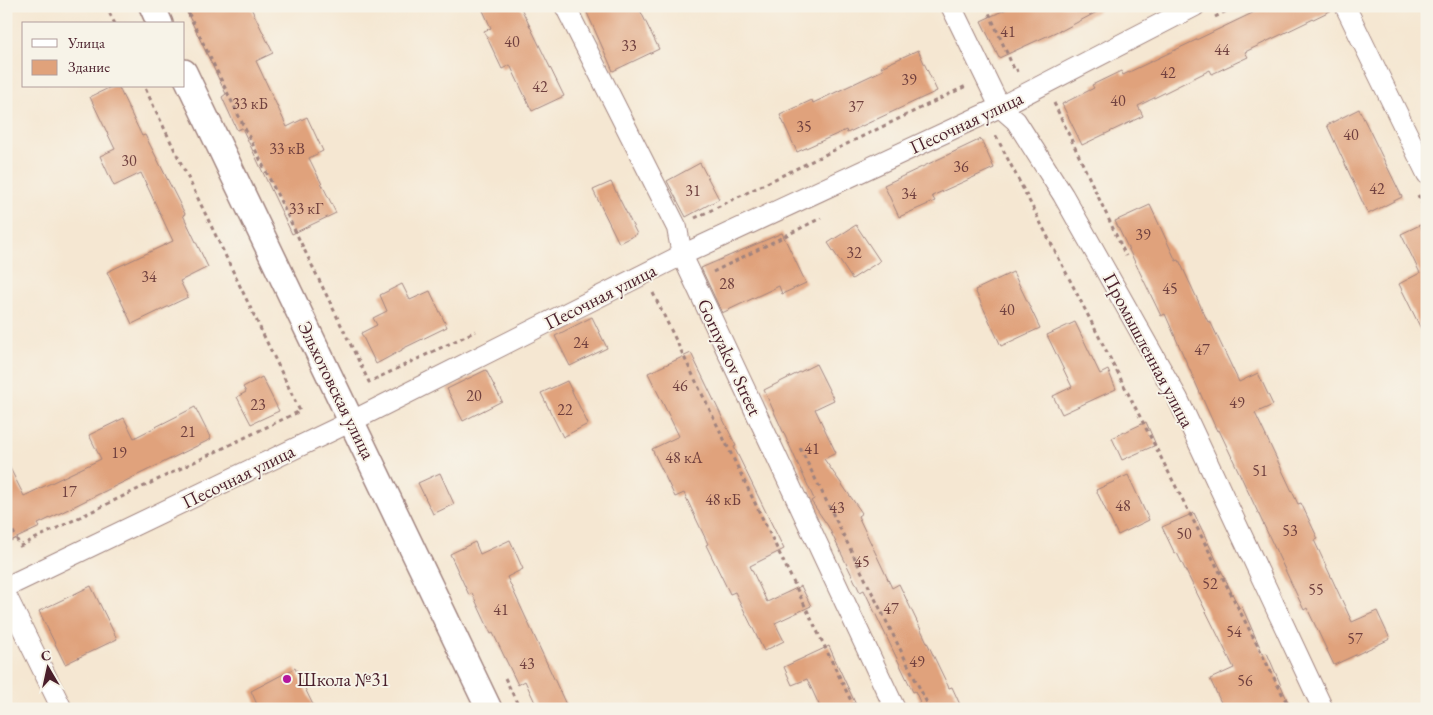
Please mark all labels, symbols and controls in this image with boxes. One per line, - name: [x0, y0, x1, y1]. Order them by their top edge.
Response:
- house number: 41: [1000, 21, 1016, 42]
- legend: [22, 22, 185, 88]
- house number: 40: [504, 31, 520, 52]
- text: Улица: [67, 33, 105, 52]
- house number: 33: [621, 35, 637, 56]
- house number: 44: [1214, 39, 1230, 60]
- text: Здание: [68, 57, 110, 76]
- house number: 42: [1160, 62, 1176, 83]
- house number: 39: [901, 69, 917, 90]
- house number: 42: [532, 76, 548, 97]
- street label: Песочная улица: [905, 85, 1027, 160]
- house number: 40: [1110, 90, 1126, 111]
- house number: 33 кБ: [232, 93, 268, 114]
- house number: 37: [848, 96, 864, 117]
- house number: 35: [796, 116, 812, 137]
- house number: 40: [1343, 124, 1359, 145]
- house number: 33 кВ: [269, 138, 305, 159]
- house number: 30: [121, 150, 137, 171]
- house number: 36: [953, 156, 969, 177]
- house number: 42: [1369, 178, 1385, 199]
- house number: 31: [685, 180, 701, 201]
- house number: 34: [901, 183, 917, 204]
- house number: 33 кГ: [289, 198, 324, 219]
- house number: 39: [1135, 224, 1151, 245]
- house number: 32: [846, 242, 862, 263]
- street label: Песочная улица: [540, 257, 661, 335]
- house number: 34: [141, 266, 157, 287]
- street label: Промышленная улица: [1097, 268, 1200, 432]
- house number: 28: [719, 273, 735, 294]
- house number: 45: [1162, 278, 1178, 299]
- street label: Gornyakov Street: [692, 295, 768, 420]
- house number: 40: [999, 299, 1015, 320]
- street label: Эльхотовская улица: [292, 317, 381, 464]
- house number: 24: [573, 332, 589, 353]
- house number: 47: [1194, 339, 1210, 360]
- house number: 46: [672, 375, 688, 396]
- house number: 20: [466, 385, 482, 406]
- house number: 49: [1229, 392, 1245, 413]
- house number: 23: [250, 394, 266, 415]
- house number: 22: [557, 399, 573, 420]
- house number: 21: [180, 421, 196, 442]
- street label: Песочная улица: [178, 438, 299, 515]
- house number: 41: [804, 438, 820, 459]
- house number: 19: [111, 442, 127, 463]
- house number: 48 кА: [665, 447, 704, 468]
- house number: 51: [1252, 460, 1268, 481]
- house number: 17: [61, 481, 77, 502]
- house number: 48 кБ: [705, 489, 741, 510]
- house number: 48: [1115, 495, 1131, 516]
- house number: 43: [829, 497, 845, 518]
- house number: 53: [1282, 520, 1298, 541]
- house number: 50: [1176, 523, 1192, 544]
- house number: 45: [854, 551, 870, 572]
- house number: 52: [1202, 573, 1218, 594]
- house number: 55: [1308, 579, 1324, 600]
- house number: 47: [883, 598, 899, 619]
- house number: 41: [493, 599, 509, 620]
- house number: 54: [1226, 621, 1242, 642]
- house number: 57: [1347, 628, 1363, 649]
- north arrow: [22, 642, 72, 692]
- text: С: [40, 645, 52, 665]
- house number: 49: [909, 651, 925, 672]
- house number: 43: [519, 653, 535, 674]
- place label: Школа №31: [297, 667, 390, 692]
- house number: 56: [1237, 670, 1253, 691]
- marker: Школа №31: [281, 673, 293, 685]

